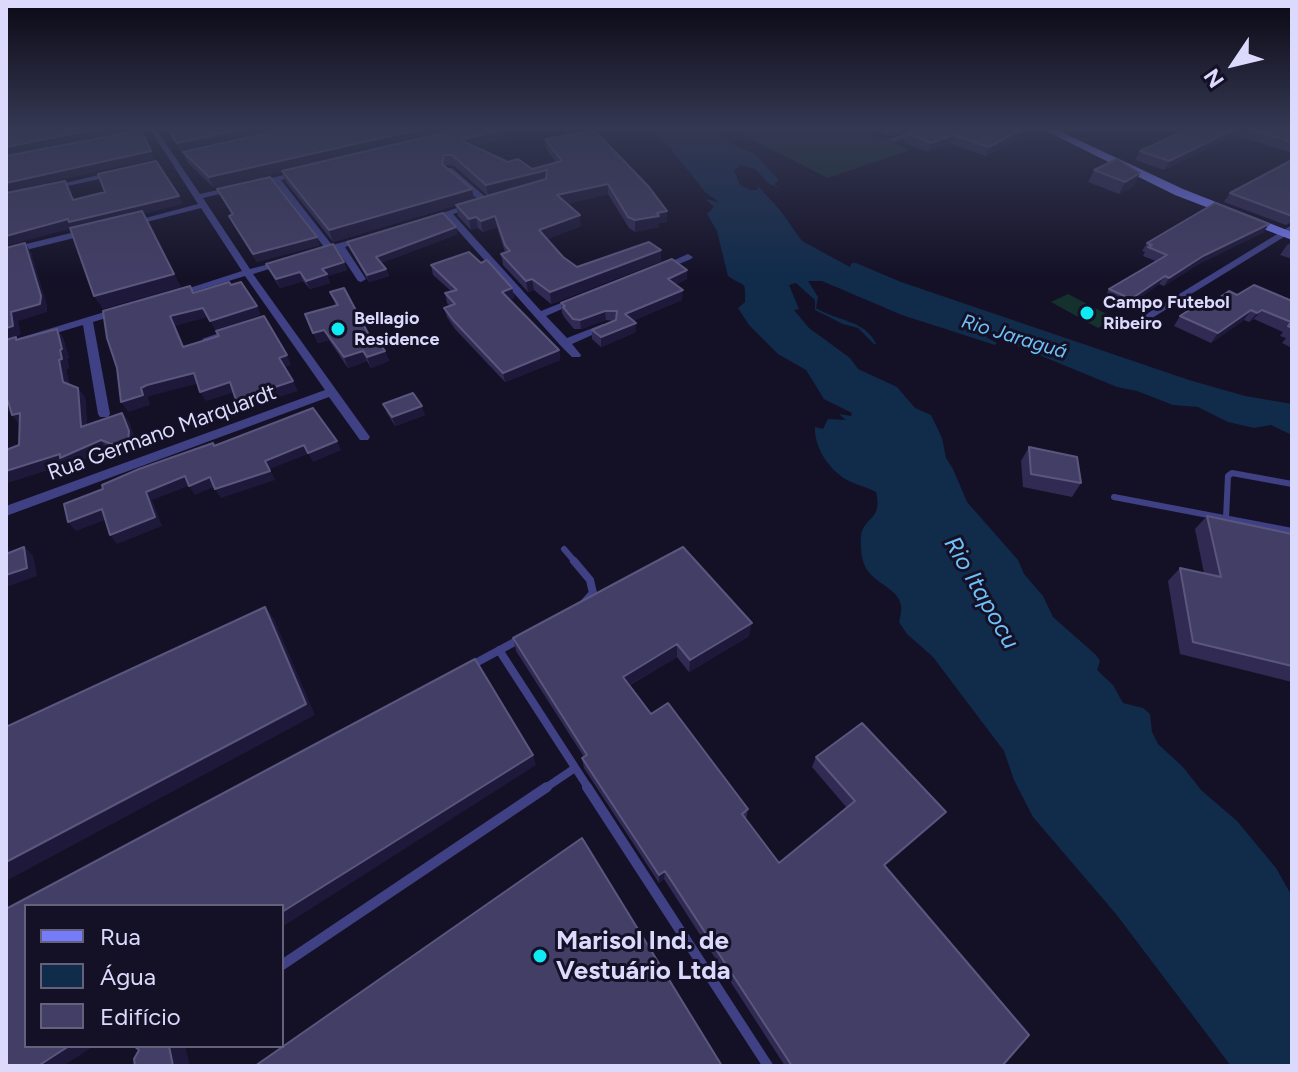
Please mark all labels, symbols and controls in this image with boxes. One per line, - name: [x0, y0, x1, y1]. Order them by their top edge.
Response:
- north arrow: [1194, 24, 1274, 104]
- text: N: [1198, 63, 1230, 93]
- place label: Campo Futebol Ribeiro: [1103, 292, 1230, 334]
- marker: Campo Futebol Ribeiro: [1078, 304, 1096, 322]
- place label: Bellagio Residence: [354, 308, 439, 350]
- water label: Rio Jaraguá: [958, 310, 1070, 364]
- marker: Bellagio Residence: [329, 320, 347, 338]
- street label: Rua Germano Marquardt: [44, 379, 280, 487]
- water label: Rio Itapocu: [937, 532, 1025, 654]
- legend: [24, 904, 284, 1048]
- text: Rua: [100, 922, 141, 951]
- place label: Marisol Ind. de Vestuário Ltda: [556, 925, 731, 986]
- marker: Marisol Ind. de Vestuário Ltda: [531, 947, 549, 965]
- text: Água: [100, 962, 156, 991]
- text: Edifício: [100, 1002, 181, 1031]

